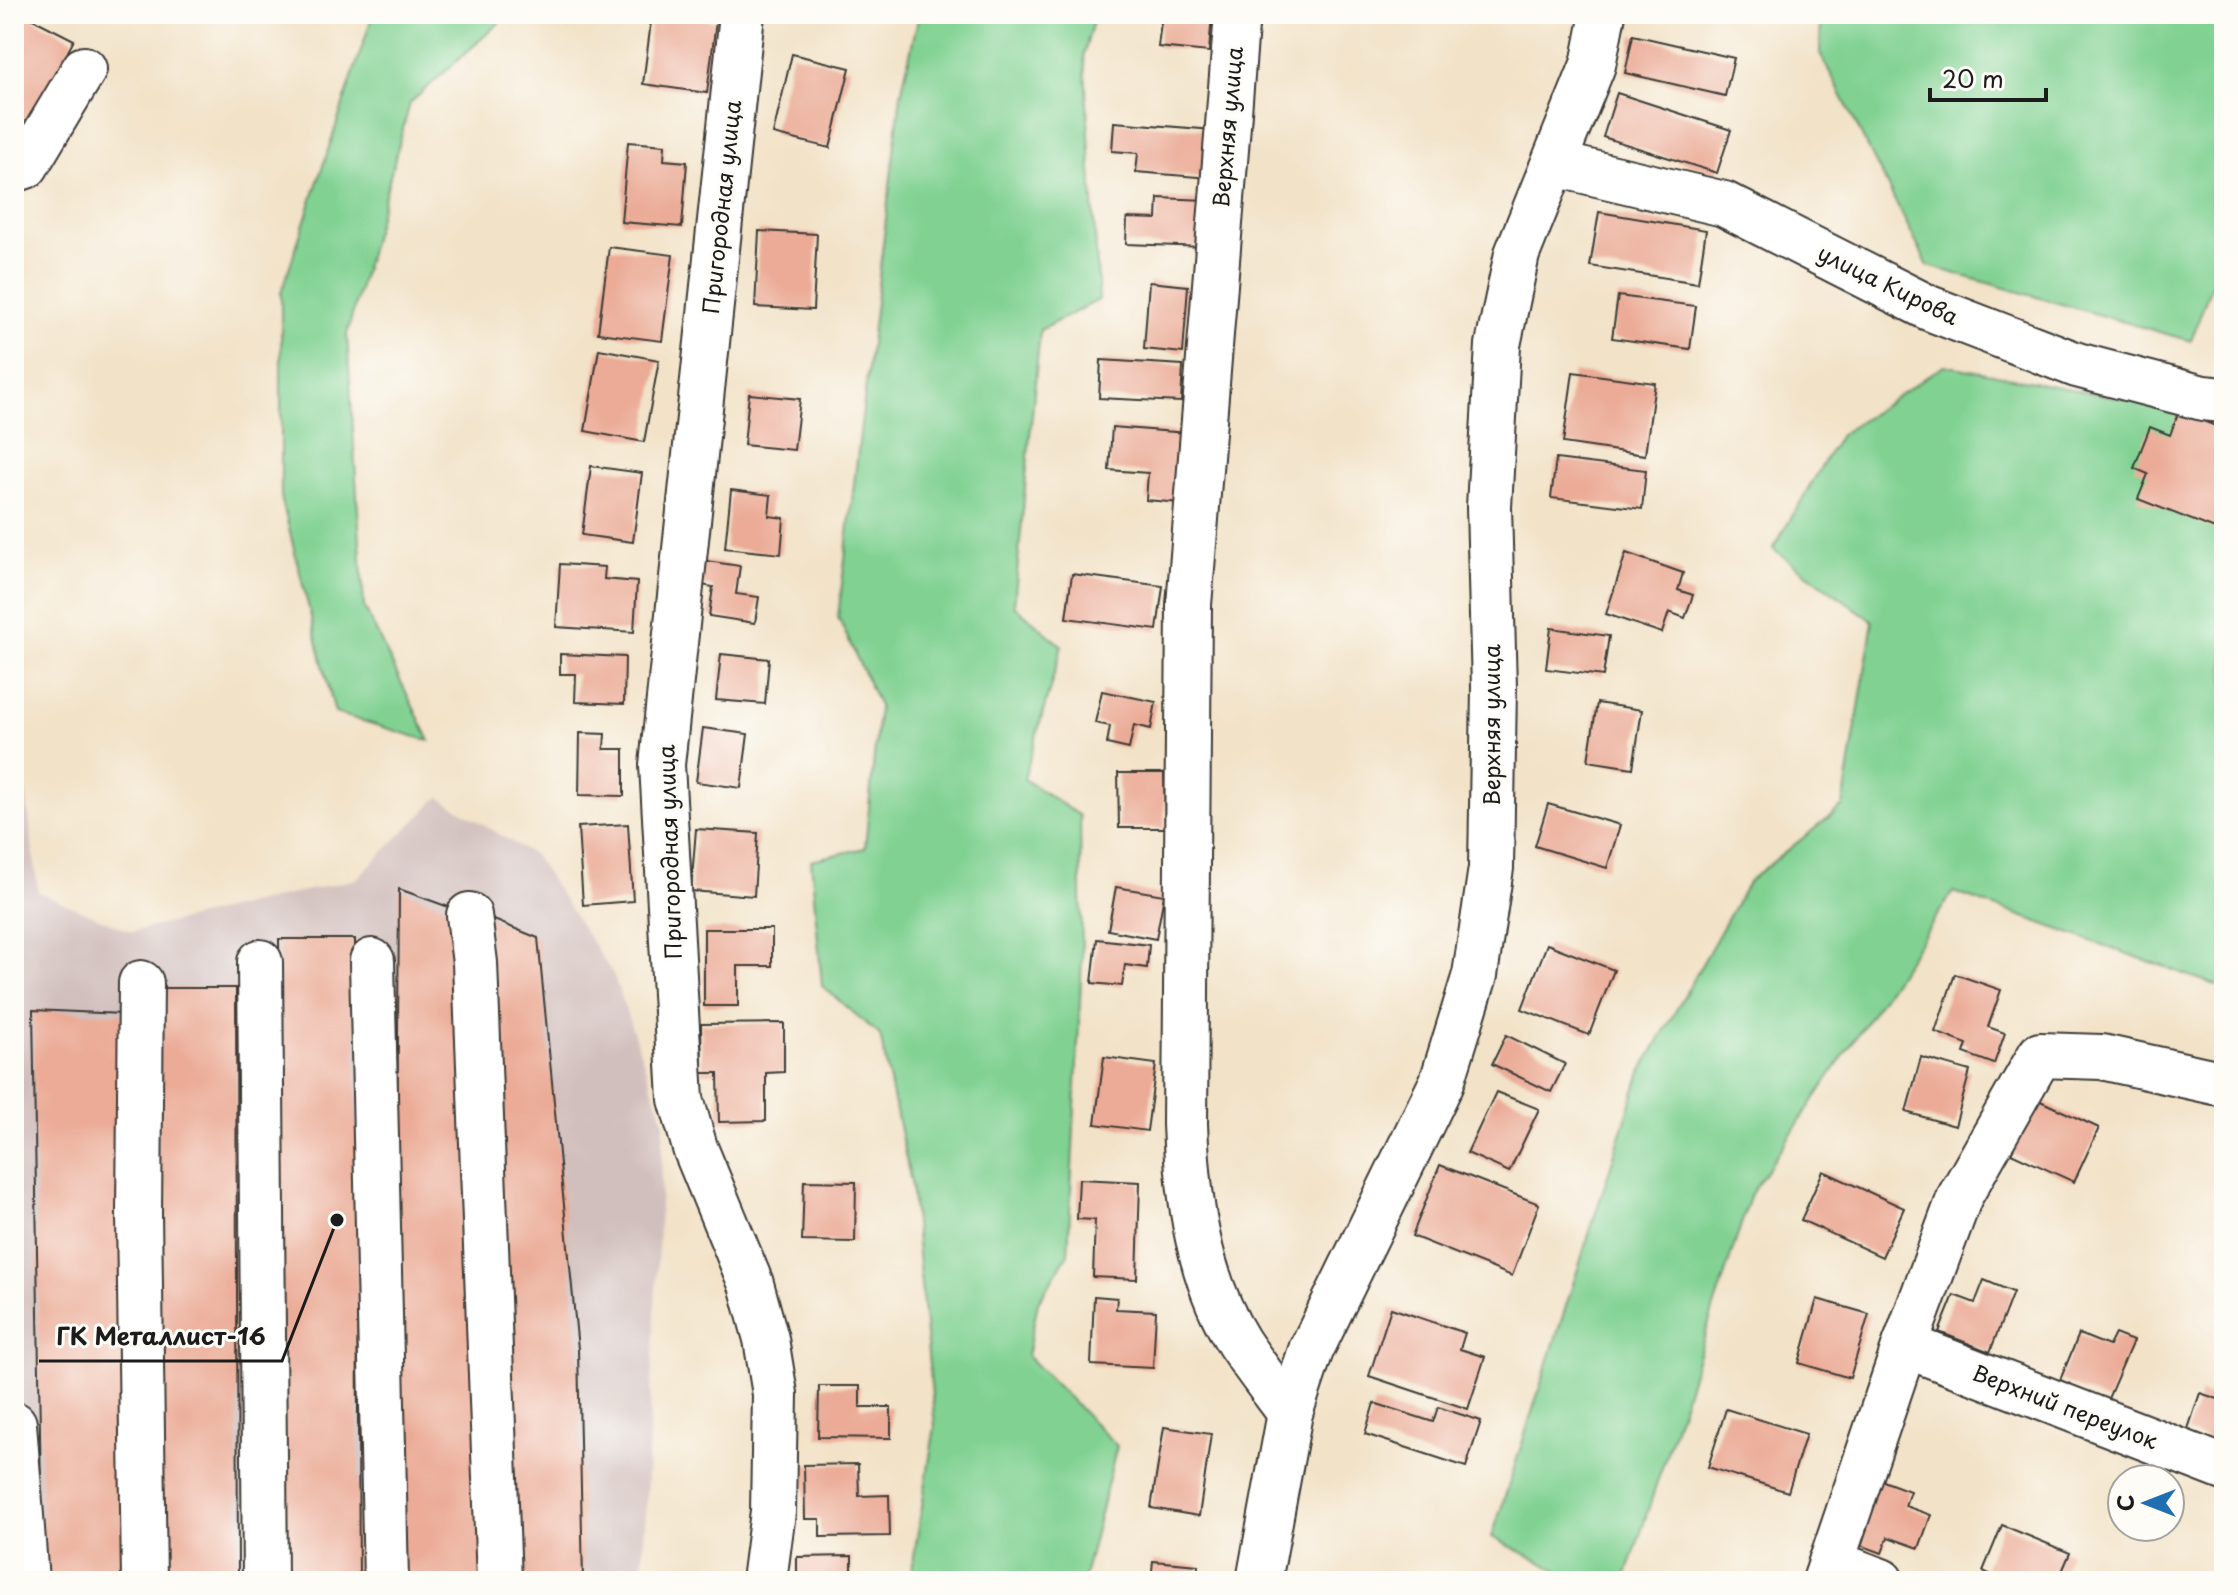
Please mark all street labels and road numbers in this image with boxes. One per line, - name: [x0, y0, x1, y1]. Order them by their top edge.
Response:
- street label: Верхняя улица: [1203, 45, 1250, 209]
- street label: Пригородная улица: [693, 98, 748, 315]
- street label: улица Кирова: [1813, 235, 1965, 332]
- street label: Верхняя улица: [1474, 644, 1507, 806]
- street label: Пригородная улица: [648, 744, 689, 960]
- street label: Верхний переулок: [1968, 1355, 2164, 1457]

